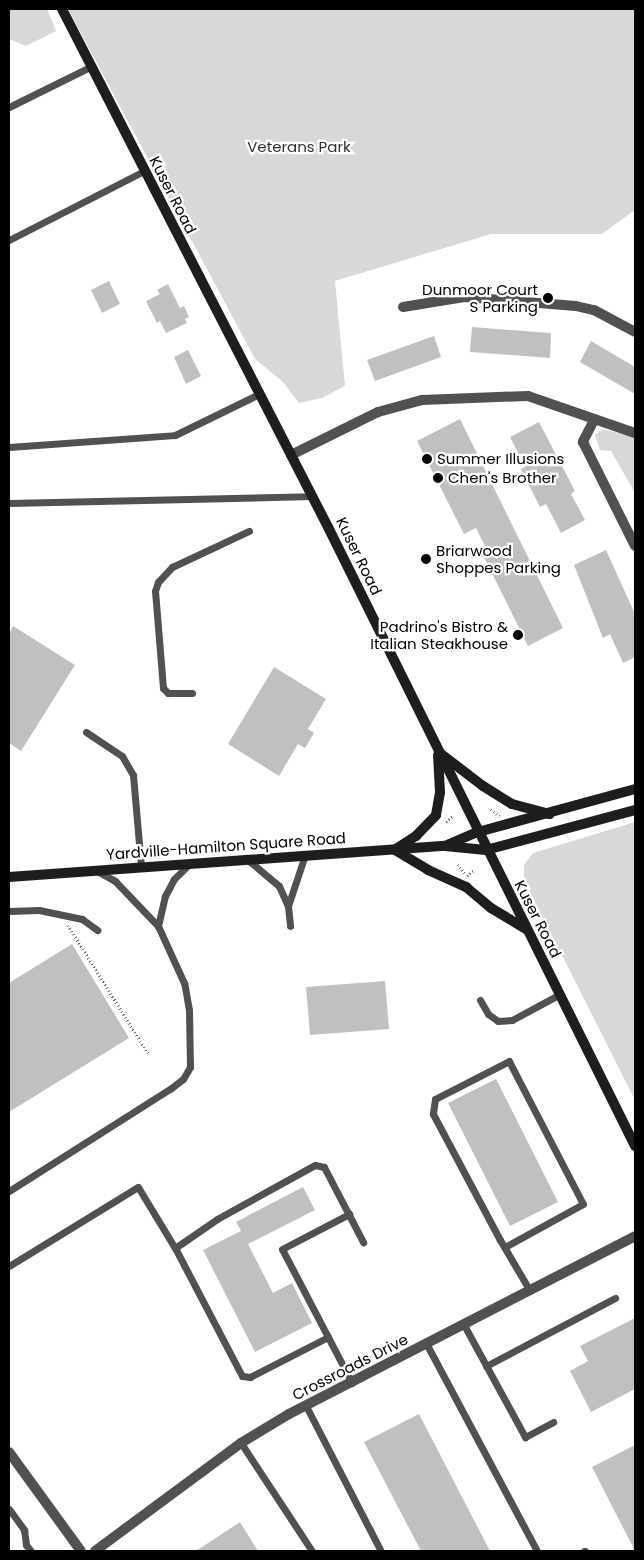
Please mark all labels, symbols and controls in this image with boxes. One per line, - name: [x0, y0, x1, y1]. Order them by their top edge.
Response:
- park label: Veterans Park: [247, 138, 351, 156]
- street label: Kuser Road: [146, 153, 200, 237]
- place label: Dunmoor Court S Parking: [422, 280, 538, 315]
- marker: Dunmoor Court S Parking: [542, 292, 554, 304]
- place label: Summer Illusions: [437, 450, 564, 468]
- marker: Summer Illusions: [421, 453, 433, 465]
- place label: Chen's Brother: [448, 469, 557, 487]
- marker: Chen's Brother: [432, 472, 444, 484]
- street label: Kuser Road: [332, 514, 386, 598]
- place label: Briarwood Shoppes Parking: [436, 541, 561, 576]
- marker: Briarwood Shoppes Parking: [420, 553, 432, 565]
- place label: Padrino's Bistro & Italian Steakhouse: [370, 617, 508, 652]
- marker: Padrino's Bistro & Italian Steakhouse: [512, 629, 524, 641]
- street label: Yardville-Hamilton Square Road: [106, 829, 346, 863]
- street label: Kuser Road: [511, 877, 565, 961]
- street label: Crossroads Drive: [289, 1330, 411, 1404]

